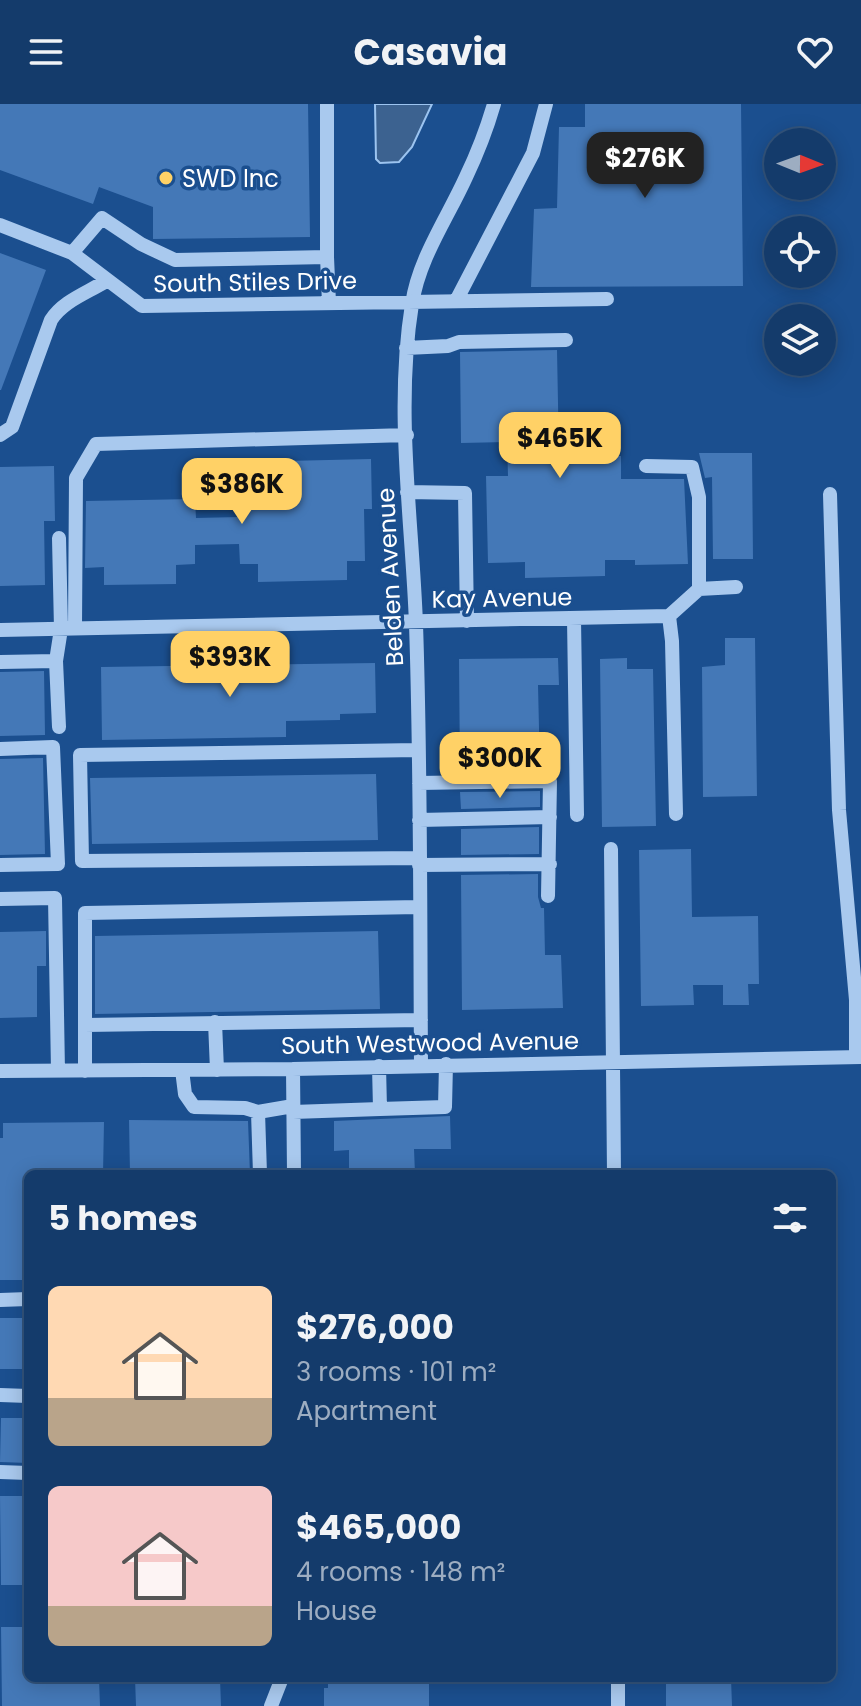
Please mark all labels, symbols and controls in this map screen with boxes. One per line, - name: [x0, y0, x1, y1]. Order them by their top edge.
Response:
- text: Casavia: [353, 27, 508, 78]
- icon: menu: [24, 30, 68, 74]
- icon: heart: [793, 30, 837, 74]
- north arrow: [764, 128, 836, 200]
- map controls: [764, 128, 836, 376]
- pin: $276K: [589, 132, 701, 200]
- text: $276K: [605, 140, 685, 176]
- place label: SWD Inc: [182, 162, 279, 195]
- marker: SWD Inc: [157, 169, 175, 187]
- button: locate: [764, 216, 836, 288]
- street label: South Stiles Drive: [153, 264, 357, 300]
- button: layers: [764, 304, 836, 376]
- pin: $465K: [504, 412, 616, 480]
- text: $465K: [517, 420, 603, 456]
- pin: $386K: [186, 458, 298, 526]
- text: $386K: [200, 466, 284, 502]
- street label: Belden Avenue: [369, 487, 411, 667]
- street label: Kay Avenue: [431, 580, 573, 616]
- pin: $393K: [174, 631, 286, 699]
- text: $393K: [189, 639, 271, 675]
- pin: $300K: [444, 732, 556, 800]
- text: $300K: [458, 740, 542, 776]
- street label: South Westwood Avenue: [281, 1024, 579, 1062]
- text: 5 homes: [48, 1194, 198, 1242]
- icon: filters: [768, 1196, 812, 1240]
- text: $276,000: [296, 1303, 454, 1351]
- icon: home: [112, 1318, 208, 1414]
- text: 3 rooms · 101 m²: [296, 1354, 496, 1390]
- text: Apartment: [296, 1393, 437, 1429]
- text: $465,000: [296, 1503, 461, 1551]
- icon: home: [112, 1518, 208, 1614]
- text: 4 rooms · 148 m²: [296, 1554, 505, 1590]
- text: House: [296, 1593, 377, 1629]

